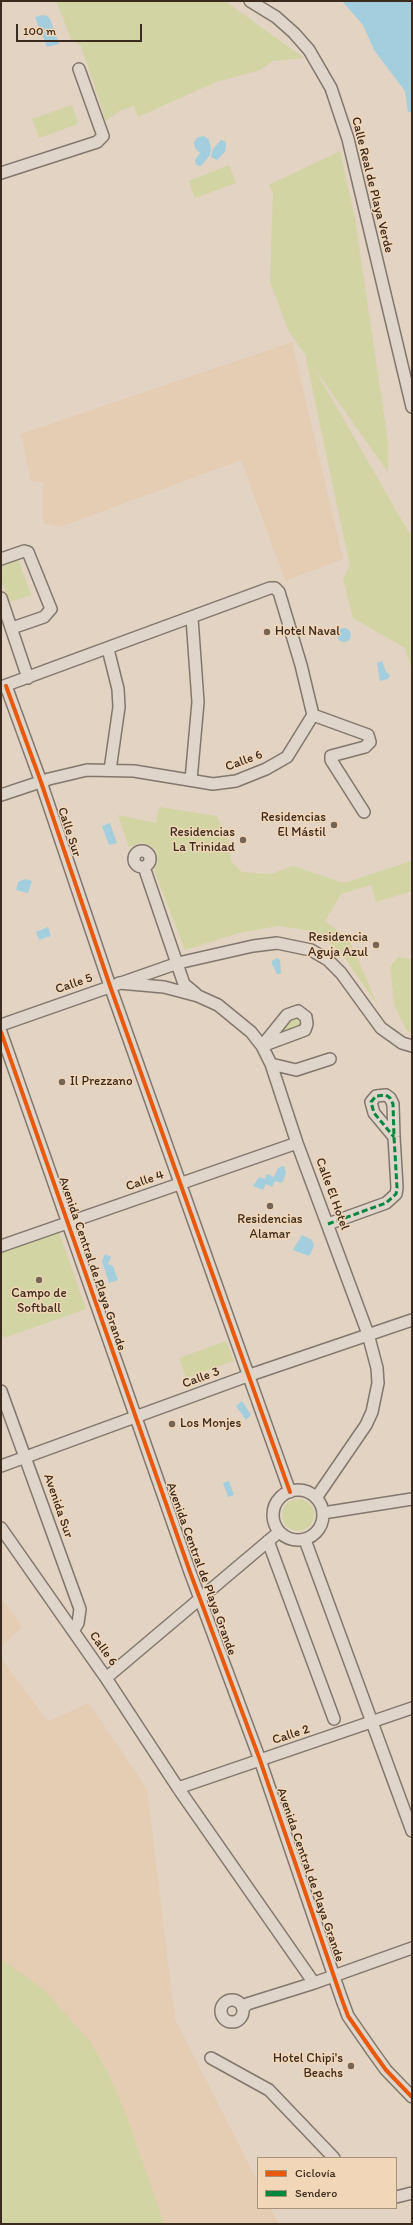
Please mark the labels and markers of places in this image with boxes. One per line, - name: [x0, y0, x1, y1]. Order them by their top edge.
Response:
- place label: Hotel Naval: [275, 624, 340, 640]
- marker: Hotel Naval: [262, 627, 272, 637]
- place label: Residencias El Mástil: [261, 810, 326, 841]
- marker: Residencias El Mástil: [329, 820, 339, 830]
- place label: Residencias La Trinidad: [170, 825, 235, 856]
- marker: Residencias La Trinidad: [238, 835, 248, 845]
- place label: Residencia Aguja Azul: [308, 930, 368, 961]
- marker: Residencia Aguja Azul: [371, 940, 381, 950]
- place label: Il Prezzano: [70, 1074, 133, 1090]
- marker: Il Prezzano: [57, 1077, 67, 1087]
- marker: Residencias Alamar: [265, 1201, 275, 1211]
- place label: Residencias Alamar: [237, 1212, 303, 1243]
- marker: Campo de Softball: [34, 1275, 44, 1285]
- place label: Campo de Softball: [11, 1286, 67, 1317]
- place label: Los Monjes: [180, 1416, 241, 1432]
- marker: Los Monjes: [167, 1419, 177, 1429]
- place label: Hotel Chipi's Beachs: [273, 2051, 343, 2082]
- marker: Hotel Chipi's Beachs: [346, 2061, 356, 2071]

